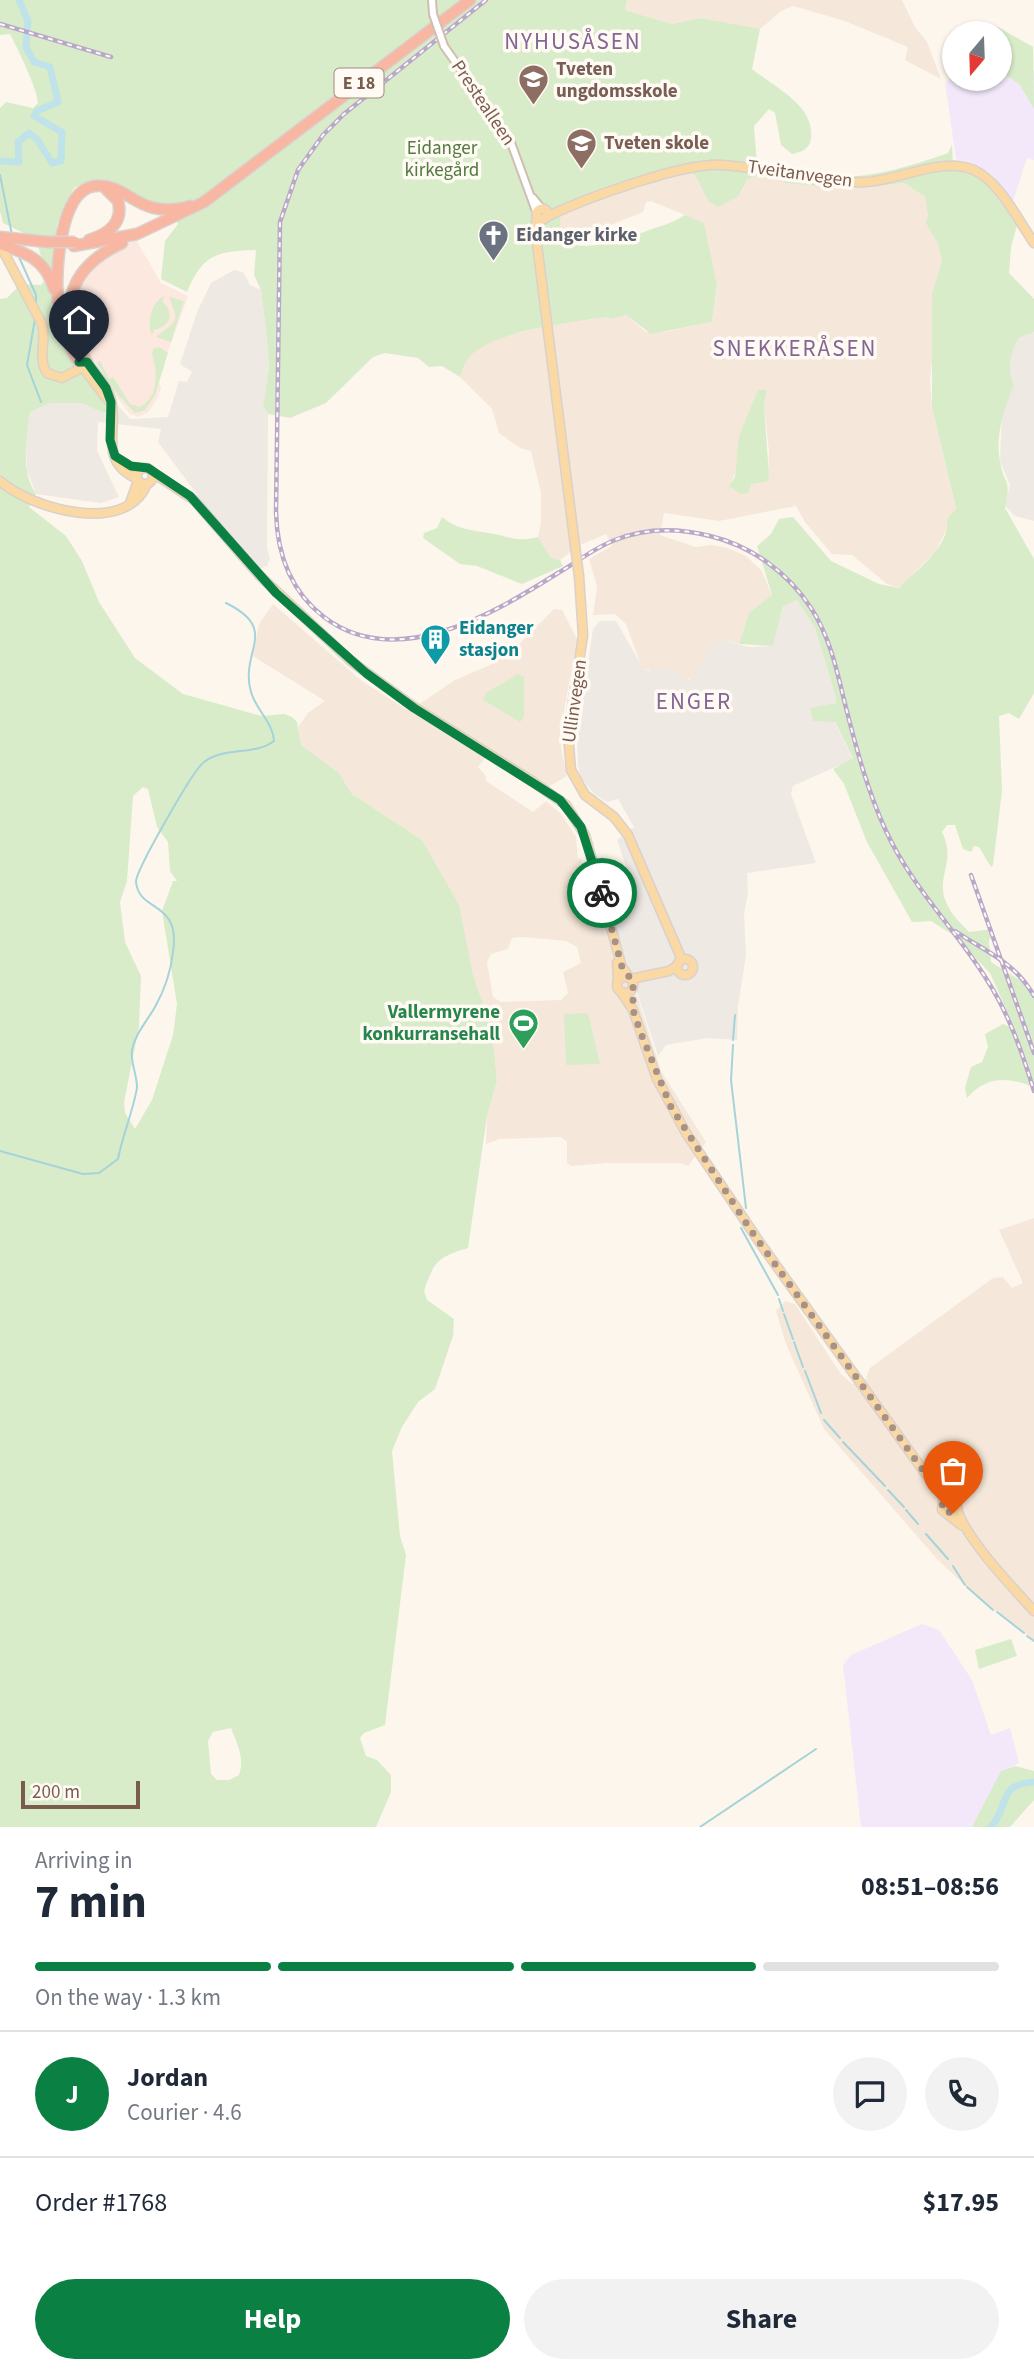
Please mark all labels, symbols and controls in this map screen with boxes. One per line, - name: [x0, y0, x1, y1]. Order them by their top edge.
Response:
- north arrow: [942, 21, 1012, 91]
- map controls: [942, 21, 1012, 91]
- district label: NYHUSÅSEN: [504, 25, 642, 58]
- street label: Prestealleen: [444, 55, 522, 151]
- place label: Tveten ungdomsskole: [556, 56, 678, 105]
- school or university icon: Tveten ungdomsskole: [516, 63, 550, 107]
- road number: E 18: [334, 68, 384, 98]
- school or university icon: Tveten skole: [564, 126, 598, 170]
- place label: Tveten skole: [604, 130, 709, 157]
- park label: Eidanger kirkegård: [405, 135, 479, 184]
- street label: Tveitanvegen: [746, 153, 854, 195]
- church icon: Eidanger kirke: [476, 218, 510, 262]
- place label: Eidanger kirke: [516, 222, 638, 249]
- pin: [49, 290, 109, 362]
- icon: home: [60, 301, 98, 339]
- district label: SNEKKERÅSEN: [713, 332, 877, 365]
- place label: Eidanger stasjon: [459, 615, 534, 664]
- building icon: Eidanger stasjon: [419, 622, 453, 666]
- street label: Ullinvegen: [556, 657, 594, 745]
- district label: ENGER: [656, 685, 732, 718]
- courier: [567, 858, 637, 928]
- icon: bike: [583, 874, 621, 912]
- place label: Vallermyrene konkurransehall: [362, 999, 501, 1048]
- sports icon: Vallermyrene konkurransehall: [506, 1006, 540, 1050]
- pin: [923, 1441, 983, 1513]
- icon: bag: [934, 1452, 972, 1490]
- scale bar: [21, 1778, 140, 1810]
- text: 200 m: [32, 1779, 80, 1806]
- text: Arriving in: [35, 1844, 133, 1877]
- text: 08:51–08:56: [861, 1868, 999, 1905]
- text: 7 min: [35, 1870, 147, 1935]
- text: On the way · 1.3 km: [35, 1981, 221, 2014]
- button: chat: [833, 2057, 907, 2131]
- button: phone: [925, 2057, 999, 2131]
- text: Jordan: [127, 2059, 208, 2096]
- text: J: [65, 2076, 79, 2113]
- text: Courier · 4.6: [127, 2096, 242, 2129]
- text: Order #1768: [35, 2184, 167, 2221]
- text: $17.95: [923, 2184, 999, 2221]
- button: Help: [35, 2279, 510, 2359]
- button: Share: [524, 2279, 999, 2359]

